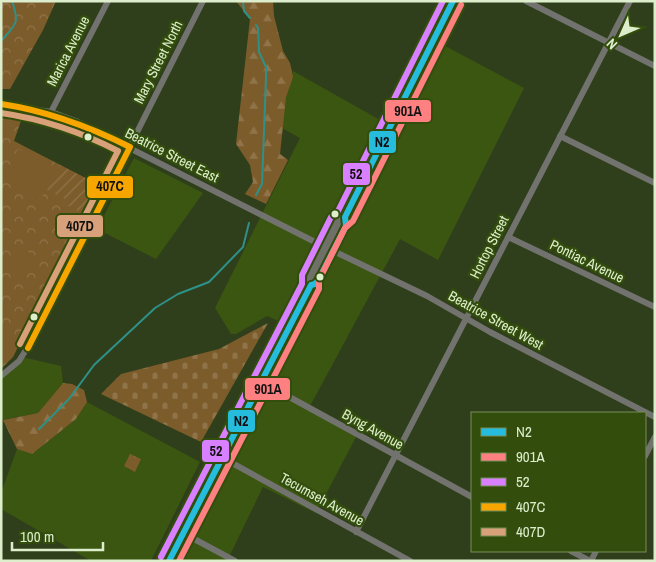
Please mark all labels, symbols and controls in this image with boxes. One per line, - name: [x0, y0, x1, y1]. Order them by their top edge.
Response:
- north arrow: [596, 10, 646, 60]
- street label: Marica Avenue: [43, 13, 93, 89]
- street label: Mary Street North: [129, 18, 187, 106]
- text: N: [603, 35, 621, 53]
- line badge: 901A: [384, 99, 432, 123]
- text: 901A: [394, 102, 422, 120]
- street label: Beatrice Street East: [122, 124, 222, 186]
- line badge: N2: [368, 130, 397, 154]
- unlabelled marker: [83, 132, 93, 142]
- text: N2: [375, 133, 389, 151]
- line badge: 52: [342, 162, 371, 186]
- text: 52: [350, 165, 362, 183]
- line badge: 407C: [86, 175, 134, 199]
- text: 407C: [96, 177, 124, 195]
- unlabelled marker: [330, 209, 340, 219]
- street label: Hortop Street: [465, 212, 513, 282]
- line badge: 407D: [56, 214, 104, 238]
- text: 407D: [66, 217, 94, 235]
- street label: Pontiac Avenue: [547, 235, 627, 287]
- unlabelled marker: [315, 272, 325, 282]
- street label: Beatrice Street West: [445, 286, 547, 354]
- unlabelled marker: [29, 312, 39, 322]
- line badge: 901A: [244, 377, 291, 401]
- text: 901A: [254, 380, 282, 398]
- street label: Byng Avenue: [339, 405, 407, 453]
- line badge: N2: [227, 409, 256, 433]
- text: N2: [234, 412, 248, 430]
- legend: [471, 412, 646, 552]
- text: N2: [516, 421, 532, 442]
- line badge: 52: [201, 439, 230, 463]
- text: 52: [210, 442, 222, 460]
- text: 901A: [516, 446, 546, 467]
- street label: Tecumseh Avenue: [277, 468, 367, 530]
- text: 52: [516, 471, 530, 492]
- text: 407C: [516, 496, 546, 517]
- scale bar: [12, 520, 104, 552]
- text: 407D: [516, 521, 546, 542]
- text: 100 m: [20, 526, 54, 547]

